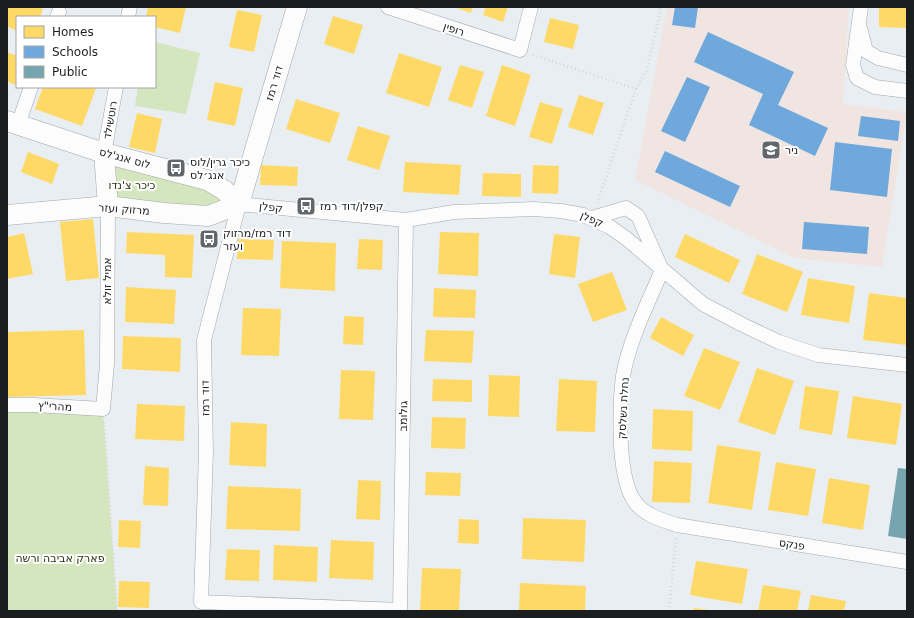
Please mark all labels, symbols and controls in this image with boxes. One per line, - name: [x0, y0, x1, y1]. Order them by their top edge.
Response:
- legend: [16, 16, 156, 88]
- street label: רופין: [442, 20, 466, 39]
- text: Homes: [52, 25, 94, 39]
- text: Schools: [52, 45, 98, 59]
- street label: דוד רמז: [263, 64, 286, 102]
- text: Public: [52, 65, 88, 79]
- street label: רוטשילד: [101, 100, 120, 140]
- school or university icon: ניר: [760, 139, 782, 161]
- place label: ניר: [785, 144, 798, 157]
- street label: לוס אנג'לס: [98, 145, 152, 172]
- place label: כיכר גרין/לוס אנג׳לס: [190, 156, 250, 182]
- bus stop icon: כיכר גרין/לוס אנג׳לס: [165, 157, 187, 179]
- park label: כיכר צ'נדו: [109, 179, 156, 192]
- bus stop icon: קפלן/דוד רמז: [295, 195, 317, 217]
- street label: קפלן: [258, 200, 284, 215]
- place label: קפלן/דוד רמז: [320, 200, 384, 213]
- street label: מרזוק ועזר: [98, 201, 150, 218]
- street label: קפלן: [578, 209, 605, 230]
- place label: דוד רמז/מרזוק ועזר: [223, 227, 291, 253]
- bus stop icon: דוד רמז/מרזוק ועזר: [198, 228, 220, 250]
- street label: אמיל זולא: [101, 257, 114, 305]
- street label: נחלת נשלסק: [615, 377, 632, 439]
- street label: דוד רמז: [199, 380, 212, 416]
- street label: מהרי"ץ: [37, 399, 72, 414]
- street label: גולומב: [397, 400, 410, 431]
- street label: פנקס: [778, 536, 806, 553]
- park label: פארק אביבה ורשה: [15, 552, 105, 565]

